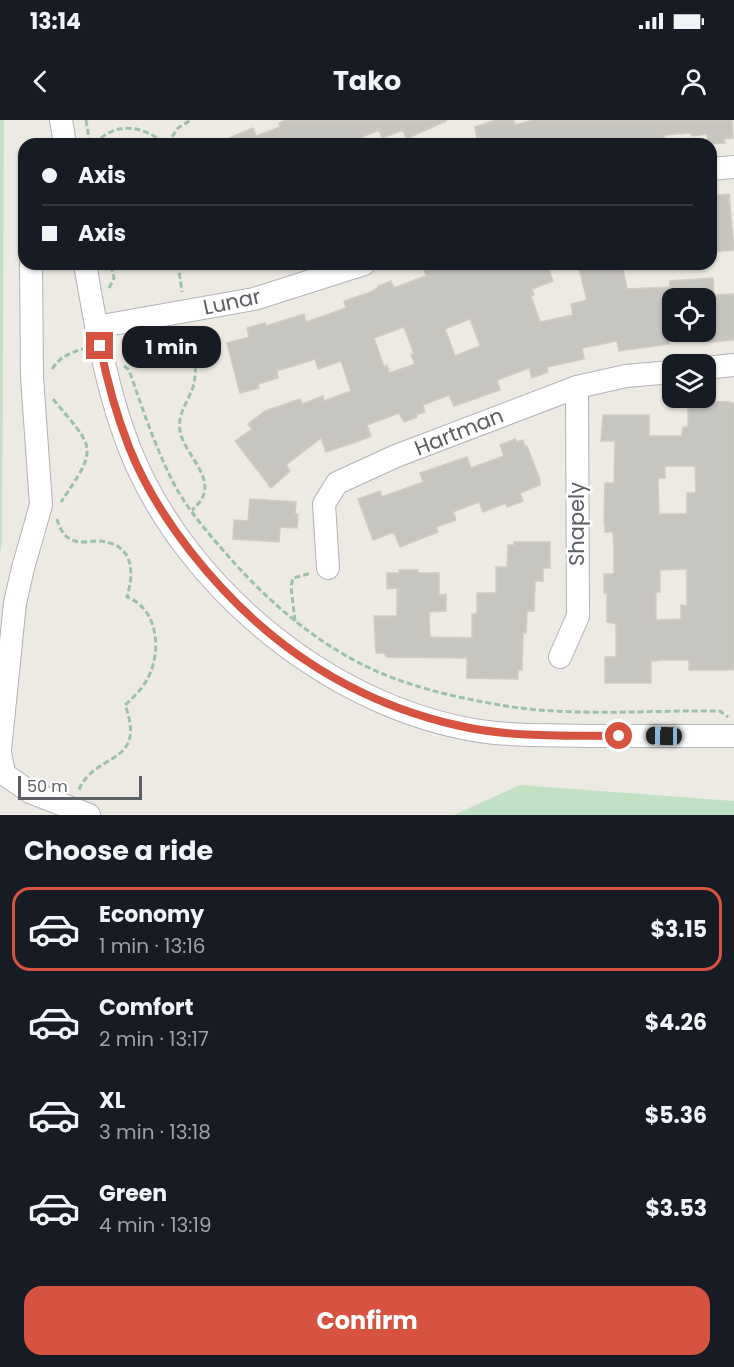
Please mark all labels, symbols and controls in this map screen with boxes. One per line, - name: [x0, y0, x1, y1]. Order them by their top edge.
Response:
- text: 13:14: [30, 6, 81, 37]
- text: Tako: [333, 62, 401, 99]
- icon: back: [24, 65, 57, 98]
- icon: person: [677, 65, 710, 98]
- text: Axis: [78, 160, 126, 191]
- text: Axis: [78, 218, 126, 249]
- street label: Lunar: [201, 281, 263, 322]
- map controls: [662, 288, 716, 408]
- button: locate: [662, 288, 716, 342]
- callout: 1 min: [121, 325, 220, 367]
- route end: [86, 332, 113, 359]
- text: 1 min: [145, 333, 198, 361]
- button: layers: [662, 354, 716, 408]
- street label: Hartman: [410, 401, 508, 462]
- street label: Shapely: [562, 482, 591, 566]
- route start: [605, 722, 632, 749]
- car: [646, 727, 682, 745]
- scale bar: [18, 773, 142, 800]
- text: 50 m: [27, 775, 68, 798]
- text: Choose a ride: [24, 832, 213, 869]
- text: Economy: [99, 899, 204, 930]
- icon: car: [27, 902, 81, 956]
- text: $3.15: [650, 914, 707, 945]
- text: 1 min · 13:16: [99, 932, 206, 960]
- text: Comfort: [99, 992, 193, 1023]
- icon: car: [27, 995, 81, 1049]
- text: $4.26: [645, 1007, 707, 1038]
- text: 2 min · 13:17: [99, 1025, 209, 1053]
- text: XL: [99, 1085, 125, 1116]
- icon: car: [27, 1088, 81, 1142]
- text: $5.36: [645, 1100, 707, 1131]
- text: 3 min · 13:18: [99, 1118, 211, 1146]
- text: Green: [99, 1178, 167, 1209]
- icon: car: [27, 1181, 81, 1235]
- text: $3.53: [645, 1193, 707, 1224]
- text: 4 min · 13:19: [99, 1211, 212, 1239]
- button: Confirm: [24, 1286, 710, 1355]

